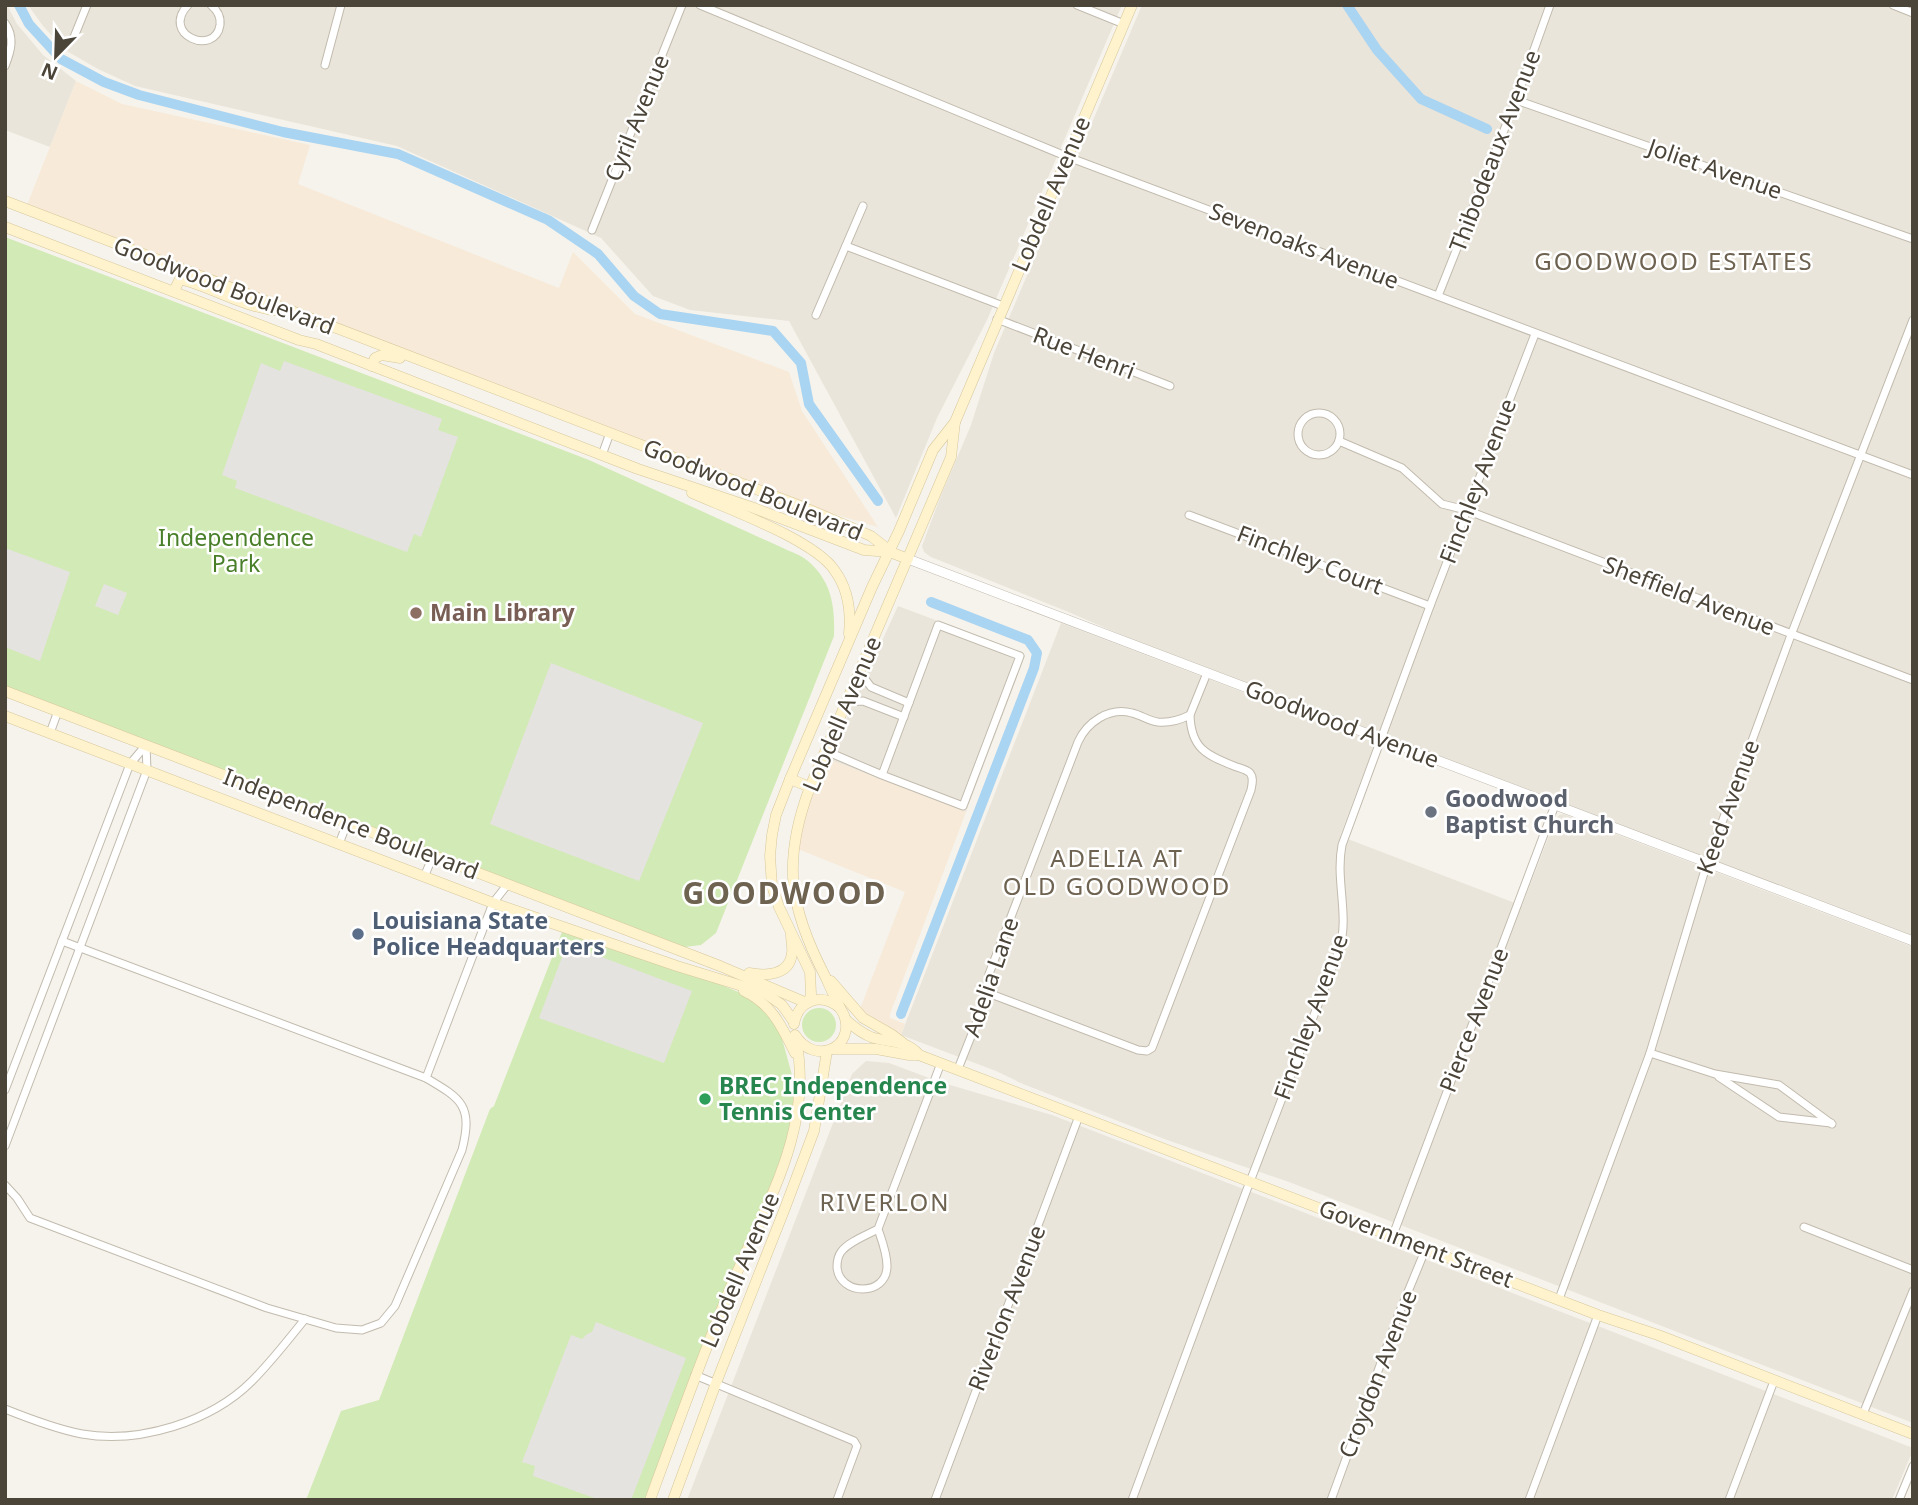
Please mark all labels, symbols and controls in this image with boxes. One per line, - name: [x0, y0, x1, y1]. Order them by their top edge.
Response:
- north arrow: [21, 21, 91, 91]
- street label: Thibodeaux Avenue: [1441, 45, 1547, 256]
- street label: Cyril Avenue: [596, 49, 676, 186]
- text: N: [37, 57, 62, 87]
- street label: Lobdell Avenue: [1003, 111, 1097, 276]
- street label: Joliet Avenue: [1642, 129, 1787, 206]
- street label: Sevenoaks Avenue: [1205, 194, 1404, 296]
- street label: Goodwood Boulevard: [109, 228, 339, 342]
- district label: GOODWOOD ESTATES: [1534, 244, 1814, 277]
- street label: Rue Henri: [1029, 318, 1140, 386]
- street label: Finchley Avenue: [1431, 394, 1523, 568]
- street label: Goodwood Boulevard: [639, 430, 868, 548]
- street label: Finchley Court: [1233, 517, 1388, 602]
- park label: Independence Park: [158, 521, 314, 579]
- street label: Sheffield Avenue: [1599, 548, 1780, 643]
- place label: Main Library: [430, 596, 575, 628]
- marker: Main Library: [408, 605, 424, 621]
- street label: Lobdell Avenue: [794, 631, 888, 796]
- street label: Goodwood Avenue: [1241, 671, 1444, 775]
- street label: Keed Avenue: [1688, 735, 1766, 878]
- street label: Independence Boulevard: [219, 760, 484, 887]
- place label: Goodwood Baptist Church: [1445, 782, 1614, 840]
- marker: Goodwood Baptist Church: [1423, 804, 1439, 820]
- district label: ADELIA AT OLD GOODWOOD: [1003, 841, 1231, 902]
- district label: GOODWOOD: [683, 872, 887, 913]
- place label: Louisiana State Police Headquarters: [372, 904, 605, 962]
- street label: Adelia Lane: [955, 913, 1025, 1041]
- marker: Louisiana State Police Headquarters: [350, 926, 366, 942]
- street label: Finchley Avenue: [1265, 929, 1355, 1104]
- street label: Pierce Avenue: [1431, 943, 1515, 1097]
- place label: BREC Independence Tennis Center: [719, 1069, 947, 1127]
- marker: BREC Independence Tennis Center: [697, 1091, 713, 1107]
- district label: RIVERLON: [820, 1185, 950, 1218]
- street label: Lobdell Avenue: [692, 1187, 786, 1352]
- street label: Government Street: [1315, 1191, 1518, 1295]
- street label: Riverlon Avenue: [960, 1220, 1052, 1395]
- street label: Croydon Avenue: [1330, 1285, 1424, 1462]

